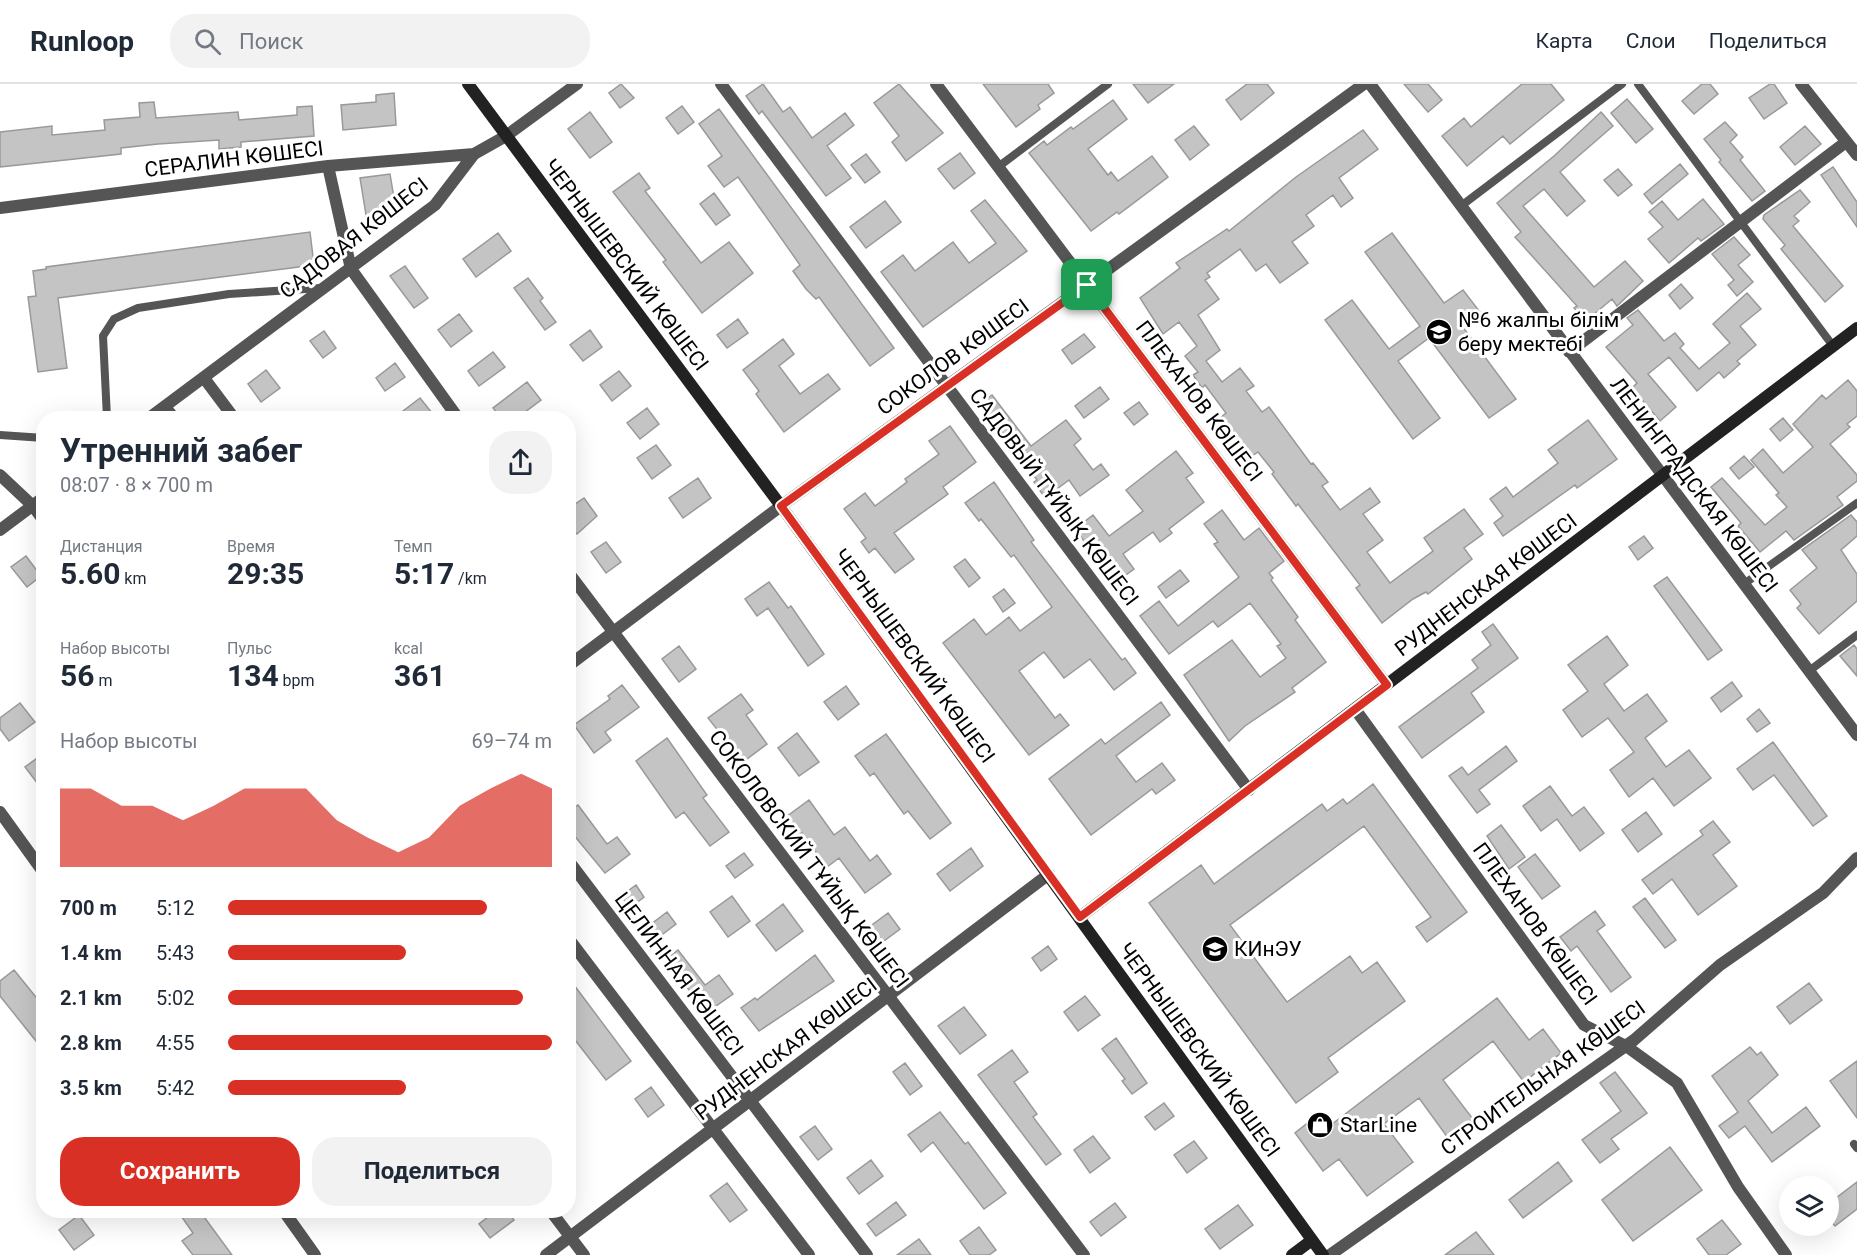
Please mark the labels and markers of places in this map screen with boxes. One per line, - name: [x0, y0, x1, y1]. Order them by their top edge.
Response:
- pin: [1061, 259, 1112, 310]
- place label: №6 жалпы білім беру мектебі: [1458, 308, 1619, 356]
- school or university icon: №6 жалпы білім беру мектебі: [1424, 317, 1454, 347]
- school or university icon: КИнЭУ: [1200, 934, 1230, 964]
- place label: КИнЭУ: [1234, 937, 1302, 961]
- shop icon: StarLine: [1305, 1110, 1335, 1140]
- place label: StarLine: [1340, 1113, 1417, 1137]

